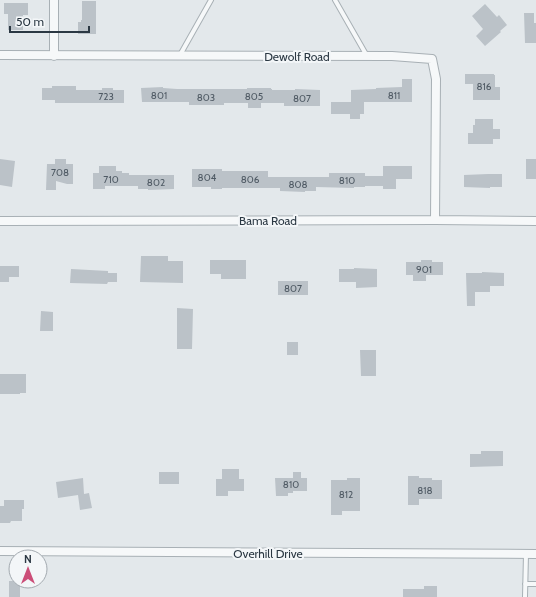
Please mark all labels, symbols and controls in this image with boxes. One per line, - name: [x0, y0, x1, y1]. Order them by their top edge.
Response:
- scale bar: [10, 8, 89, 34]
- text: 50 m: [16, 14, 44, 29]
- street label: Dewolf Road: [264, 49, 330, 64]
- house number: 816: [476, 80, 492, 93]
- house number: 801: [151, 89, 167, 102]
- house number: 811: [388, 89, 400, 102]
- house number: 723: [98, 90, 114, 103]
- house number: 805: [245, 90, 263, 103]
- house number: 803: [197, 91, 215, 104]
- house number: 807: [293, 92, 311, 105]
- house number: 708: [51, 166, 69, 179]
- house number: 804: [198, 171, 217, 184]
- house number: 710: [103, 173, 119, 186]
- house number: 806: [241, 173, 260, 186]
- house number: 810: [339, 174, 355, 187]
- house number: 802: [147, 176, 165, 189]
- house number: 808: [288, 178, 308, 191]
- street label: Bama Road: [239, 213, 297, 228]
- house number: 901: [416, 263, 432, 276]
- house number: 807: [284, 282, 302, 295]
- house number: 810: [283, 478, 299, 491]
- house number: 818: [417, 484, 433, 497]
- house number: 812: [339, 488, 353, 501]
- street label: Overhill Drive: [233, 546, 303, 561]
- north arrow: [8, 549, 48, 589]
- text: N: [24, 552, 32, 566]

